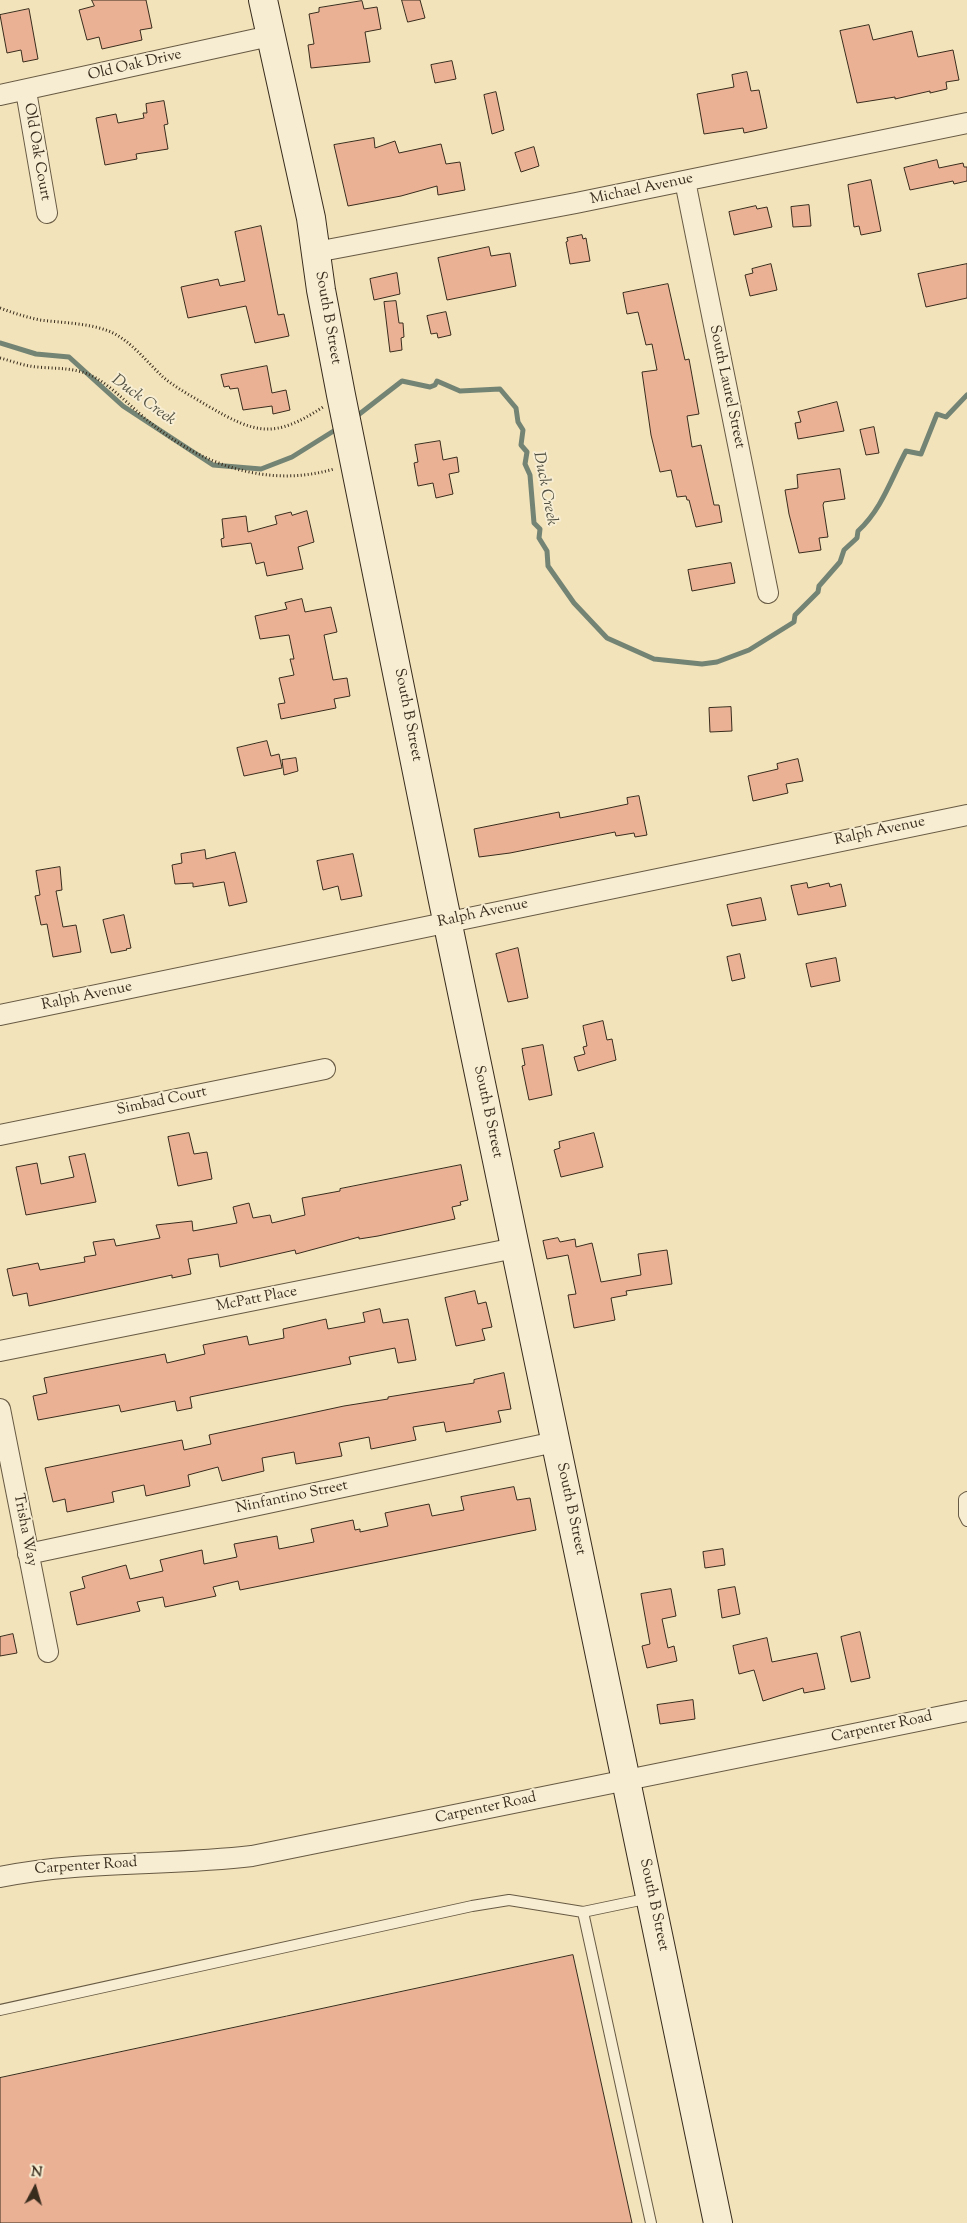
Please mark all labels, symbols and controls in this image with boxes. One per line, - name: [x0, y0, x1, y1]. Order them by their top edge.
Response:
- street label: Old Oak Drive: [86, 46, 184, 86]
- street label: Old Oak Court: [19, 102, 53, 202]
- street label: Michael Avenue: [589, 170, 695, 210]
- street label: South B Street: [310, 270, 344, 366]
- street label: South Laurel Street: [704, 324, 748, 450]
- water label: Duck Creek: [107, 371, 179, 431]
- water label: Duck Creek: [527, 451, 561, 527]
- street label: South B Street: [389, 667, 425, 763]
- street label: Ralph Avenue: [833, 814, 927, 850]
- street label: Ralph Avenue: [436, 896, 530, 932]
- street label: Ralph Avenue: [40, 979, 134, 1015]
- street label: South B Street: [468, 1064, 506, 1160]
- street label: Simbad Court: [115, 1084, 209, 1120]
- street label: McPatt Place: [215, 1283, 299, 1317]
- street label: South B Street: [551, 1461, 589, 1557]
- street label: Ninfantino Street: [234, 1477, 350, 1519]
- street label: Trisha Way: [8, 1492, 40, 1568]
- street label: Carpenter Road: [830, 1708, 934, 1748]
- street label: Carpenter Road: [434, 1789, 538, 1829]
- street label: Carpenter Road: [34, 1854, 138, 1880]
- street label: South B Street: [634, 1857, 672, 1953]
- north arrow: [10, 2163, 60, 2213]
- text: N: [30, 2163, 43, 2184]

